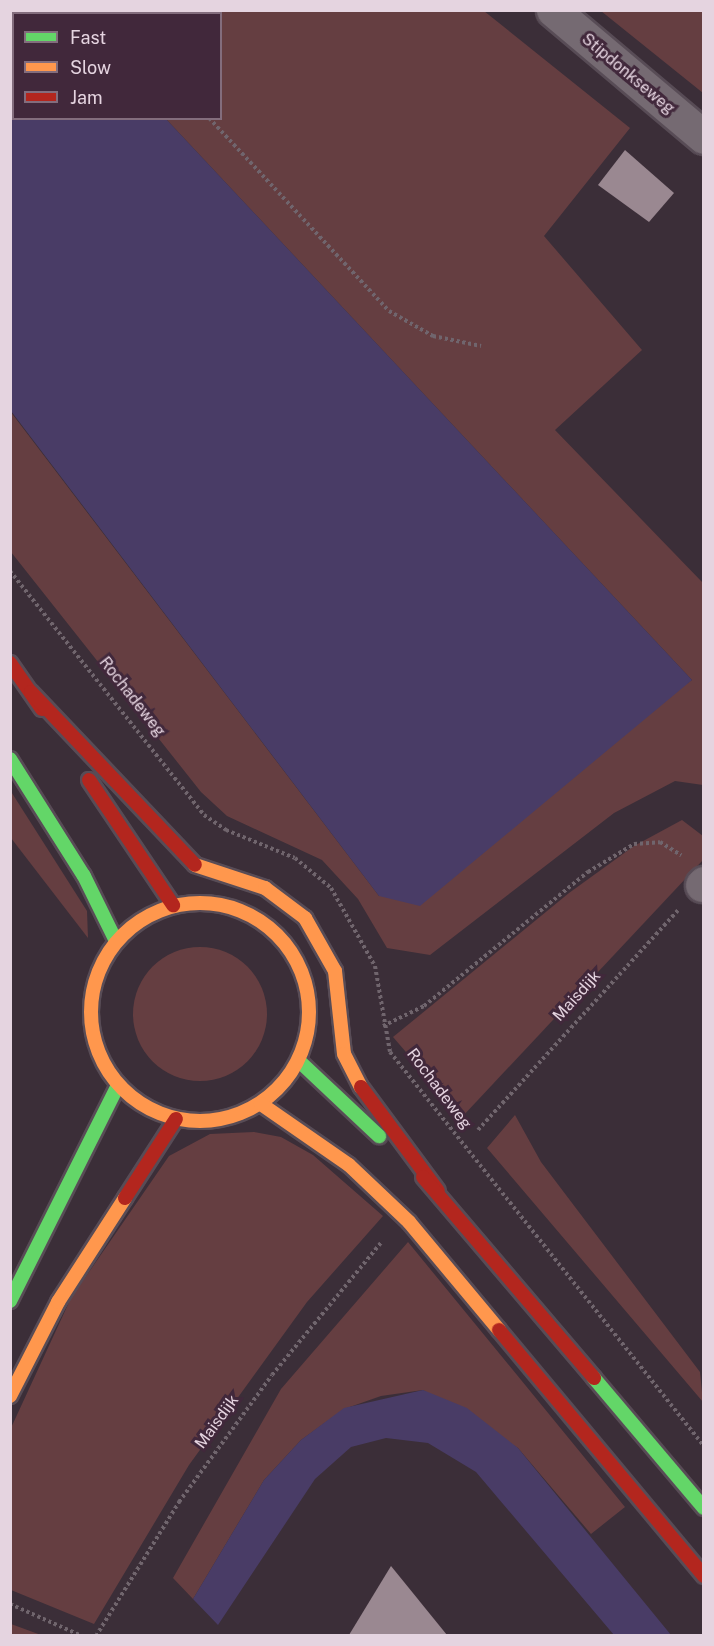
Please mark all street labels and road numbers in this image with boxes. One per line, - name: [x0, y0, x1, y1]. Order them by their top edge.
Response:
- street label: Stipdonkseweg: [578, 30, 678, 118]
- street label: Rochadeweg: [95, 653, 169, 741]
- street label: Maisdijk: [549, 967, 605, 1025]
- street label: Rochadeweg: [402, 1045, 476, 1133]
- street label: Maisdijk: [191, 1391, 243, 1453]

